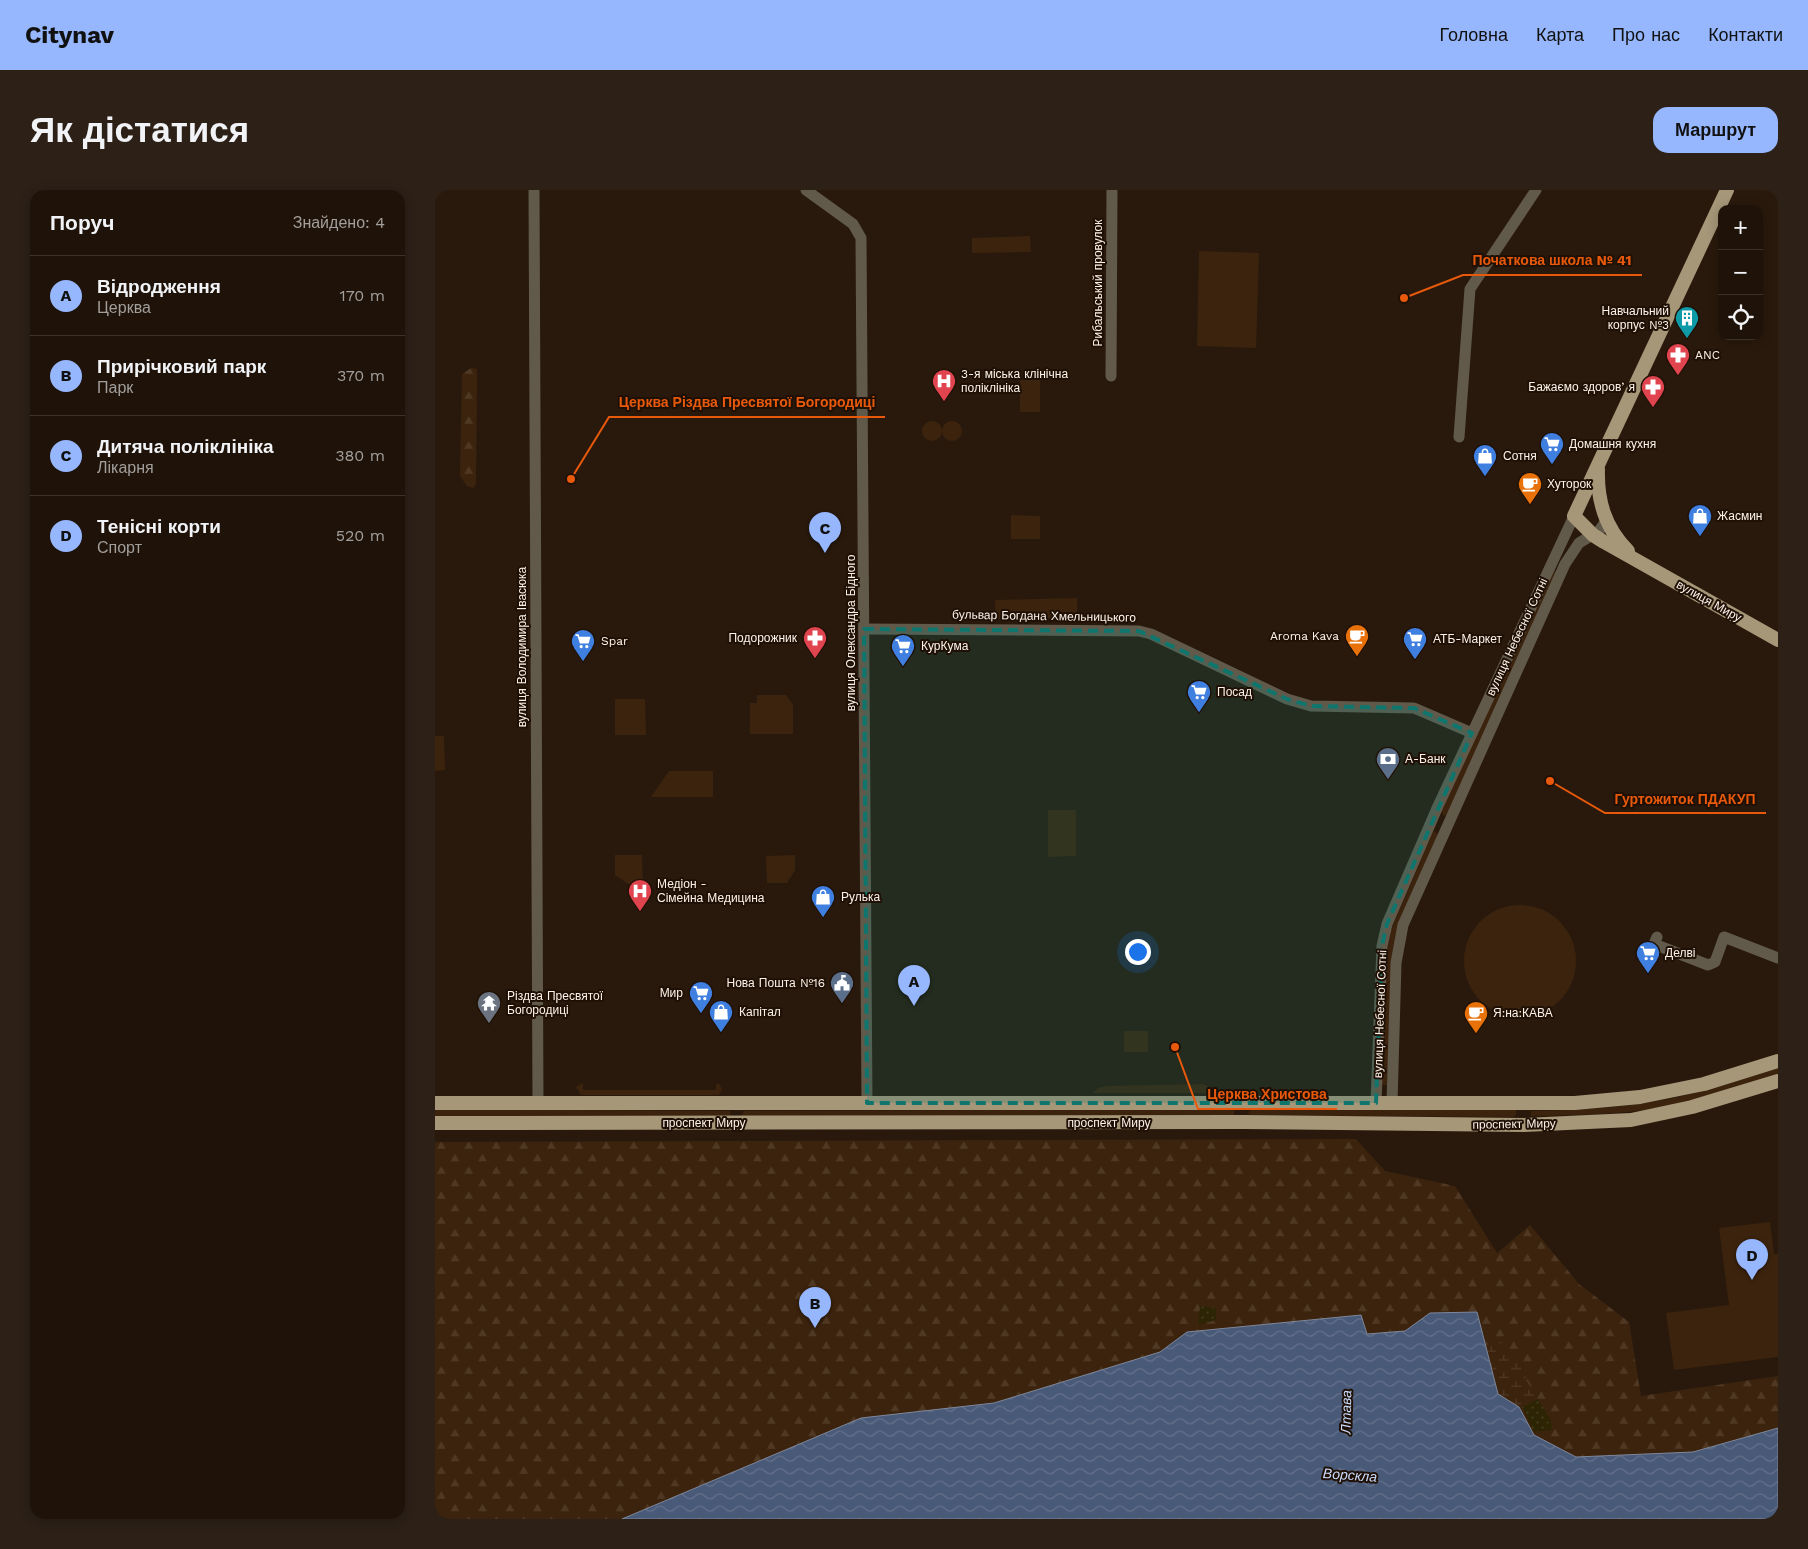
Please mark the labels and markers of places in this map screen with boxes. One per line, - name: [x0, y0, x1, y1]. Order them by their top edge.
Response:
- callout: Початкова школа № 41: [1463, 246, 1642, 275]
- place label: Навчальний корпус №3: [1602, 304, 1669, 332]
- building icon: Навчальний корпус №3: [1674, 305, 1700, 339]
- pharmacy icon: ANC: [1665, 342, 1691, 376]
- place label: ANC: [1695, 348, 1720, 362]
- place label: 3-я міська клінічна поліклініка: [961, 367, 1068, 395]
- hospital icon: 3-я міська клінічна поліклініка: [931, 368, 957, 402]
- pharmacy icon: Бажаємо здоровʼя: [1640, 374, 1666, 408]
- place label: Бажаємо здоровʼя: [1528, 380, 1635, 394]
- callout: Церква Різдва Пресвятої Богородиці: [609, 388, 885, 417]
- supermarket icon: Домашня кухня: [1539, 431, 1565, 465]
- place label: Домашня кухня: [1569, 437, 1656, 451]
- shop icon: Сотня: [1472, 443, 1498, 477]
- place label: Сотня: [1503, 449, 1537, 463]
- cafe icon: Хуторок: [1517, 471, 1543, 505]
- place label: Хуторок: [1547, 477, 1592, 491]
- shop icon: Жасмин: [1687, 503, 1713, 537]
- place label: Жасмин: [1717, 509, 1762, 523]
- pin: C: [809, 512, 841, 553]
- cafe icon: Aroma Kava: [1344, 623, 1370, 657]
- pharmacy icon: Подорожник: [802, 625, 828, 659]
- supermarket icon: АТБ-Маркет: [1402, 626, 1428, 660]
- supermarket icon: Spar: [570, 628, 596, 662]
- place label: Aroma Kava: [1270, 629, 1339, 643]
- place label: Подорожник: [728, 631, 798, 645]
- place label: АТБ-Маркет: [1433, 632, 1503, 646]
- supermarket icon: КурКума: [890, 633, 916, 667]
- place label: Spar: [601, 634, 628, 648]
- place label: КурКума: [921, 639, 969, 653]
- supermarket icon: Посад: [1186, 679, 1212, 713]
- place label: Посад: [1217, 685, 1252, 699]
- bank icon: А-Банк: [1375, 746, 1401, 780]
- place label: А-Банк: [1405, 752, 1446, 766]
- callout: Гуртожиток ПДАКУП: [1605, 784, 1766, 813]
- place label: Медіон - Сімейна Медицина: [657, 877, 765, 905]
- hospital icon: Медіон - Сімейна Медицина: [627, 878, 653, 912]
- shop icon: Рулька: [810, 884, 836, 918]
- place label: Рулька: [841, 890, 881, 904]
- supermarket icon: Делві: [1635, 940, 1661, 974]
- place label: Делві: [1665, 946, 1695, 960]
- pin: A: [898, 965, 930, 1006]
- public building icon: Нова Пошта №16: [829, 970, 855, 1004]
- place label: Нова Пошта №16: [726, 976, 825, 990]
- supermarket icon: Мир: [688, 980, 714, 1014]
- place label: Мир: [660, 986, 683, 1000]
- place label: Різдва Пресвятої Богородиці: [507, 989, 604, 1017]
- temple icon: Різдва Пресвятої Богородиці: [476, 990, 502, 1024]
- shop icon: Капітал: [708, 999, 734, 1033]
- cafe icon: Я:на:КАВА: [1463, 1000, 1489, 1034]
- place label: Капітал: [739, 1005, 781, 1019]
- place label: Я:на:КАВА: [1493, 1006, 1553, 1020]
- callout: Церква Христова: [1198, 1080, 1337, 1109]
- pin: D: [1736, 1239, 1768, 1280]
- pin: B: [799, 1287, 831, 1328]

